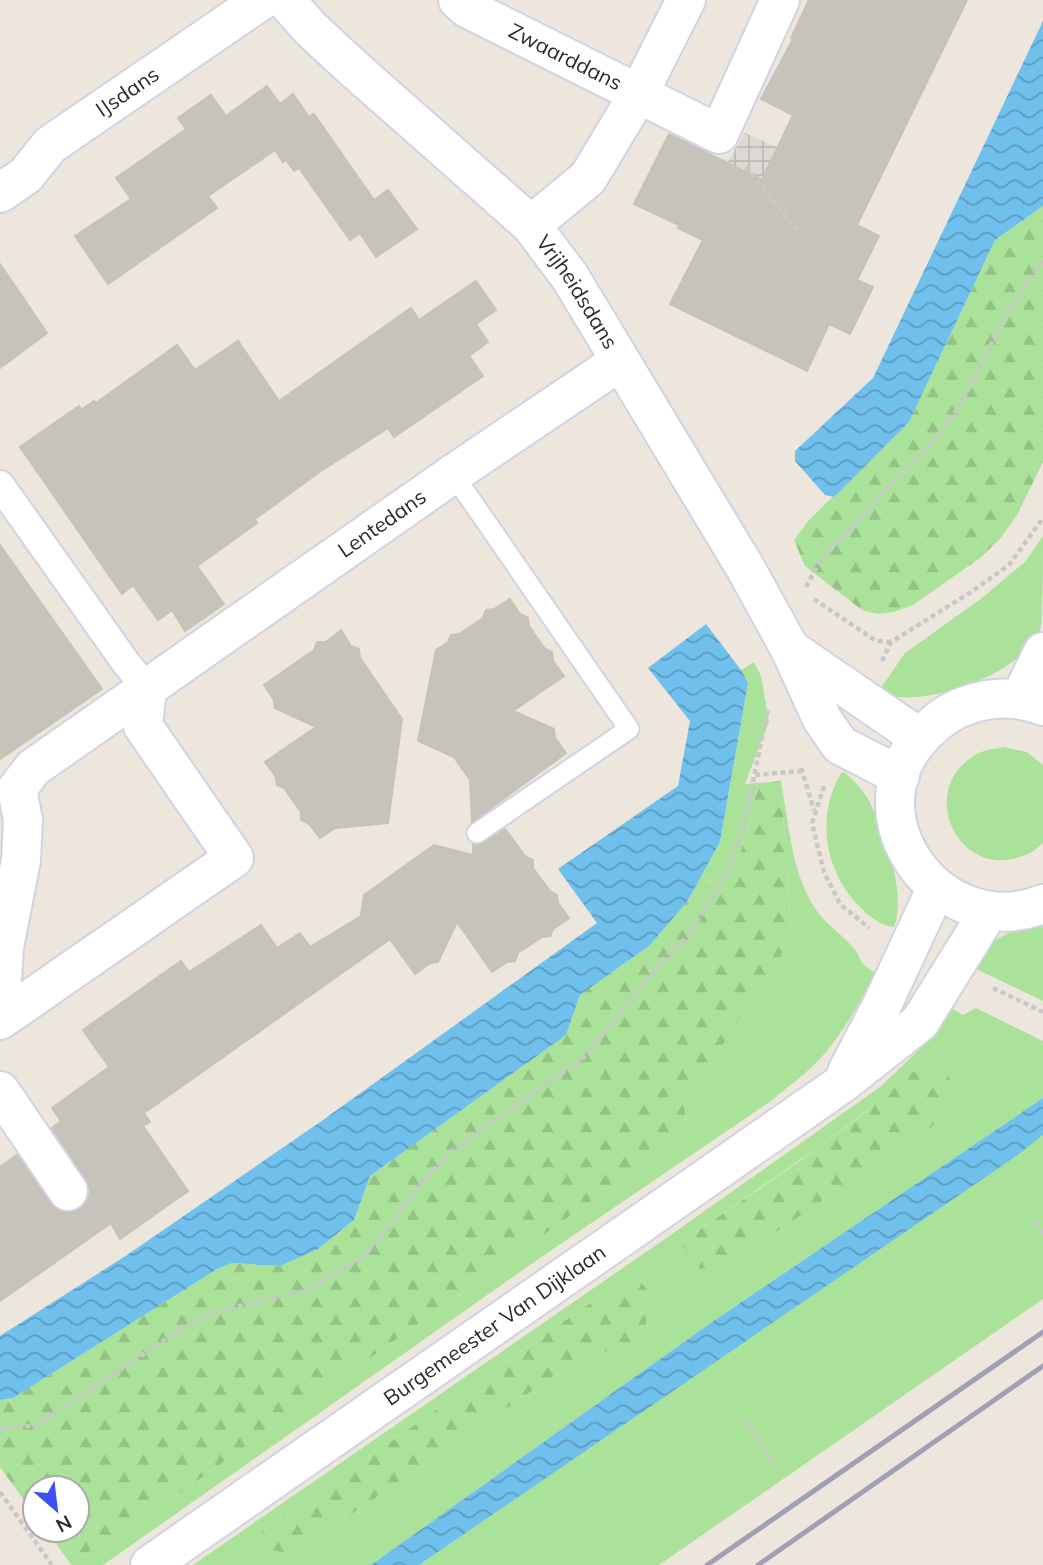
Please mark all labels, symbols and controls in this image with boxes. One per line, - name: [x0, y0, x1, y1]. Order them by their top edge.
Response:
- street label: Zwaarddans: [505, 17, 627, 95]
- street label: IJsdans: [90, 60, 164, 122]
- street label: Vrijheidsdans: [531, 229, 624, 353]
- street label: Lentedans: [332, 483, 431, 563]
- street label: Burgemeester Van Dijklaan: [378, 1238, 610, 1410]
- north arrow: [21, 1474, 91, 1544]
- text: N: [52, 1510, 76, 1538]

